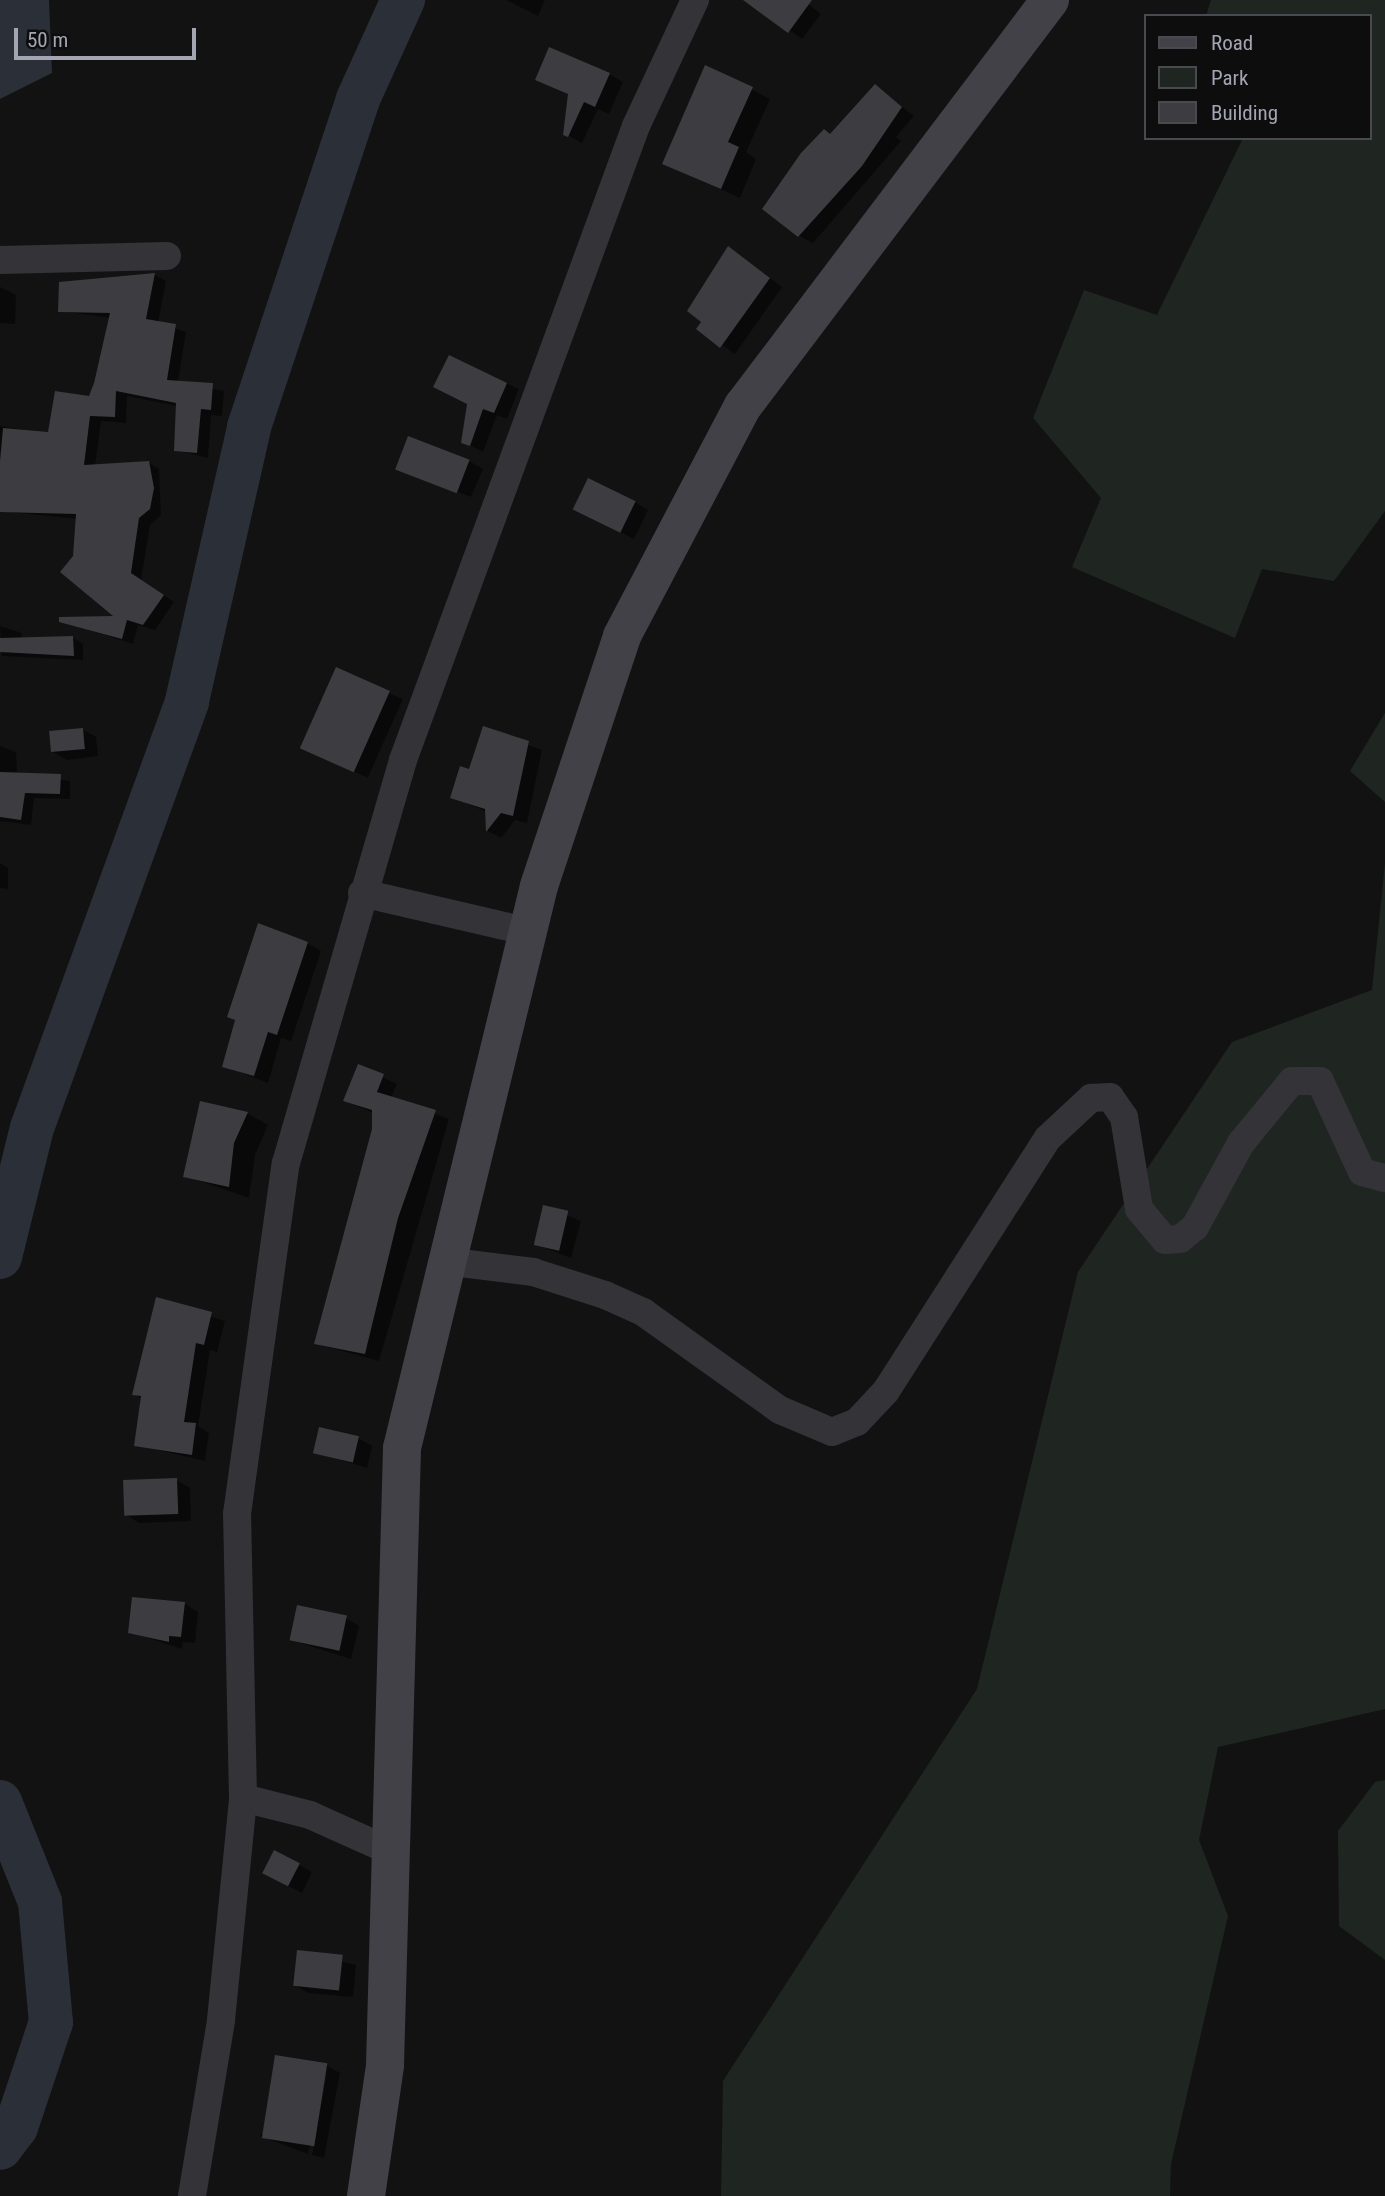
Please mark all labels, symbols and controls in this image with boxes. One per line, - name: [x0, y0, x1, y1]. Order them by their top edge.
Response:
- scale bar: [18, 14, 200, 58]
- legend: [1144, 14, 1371, 140]
- text: 50 m: [27, 28, 68, 52]
- text: Road: [1211, 31, 1253, 55]
- text: Park: [1211, 66, 1248, 90]
- text: Building: [1211, 101, 1278, 125]

